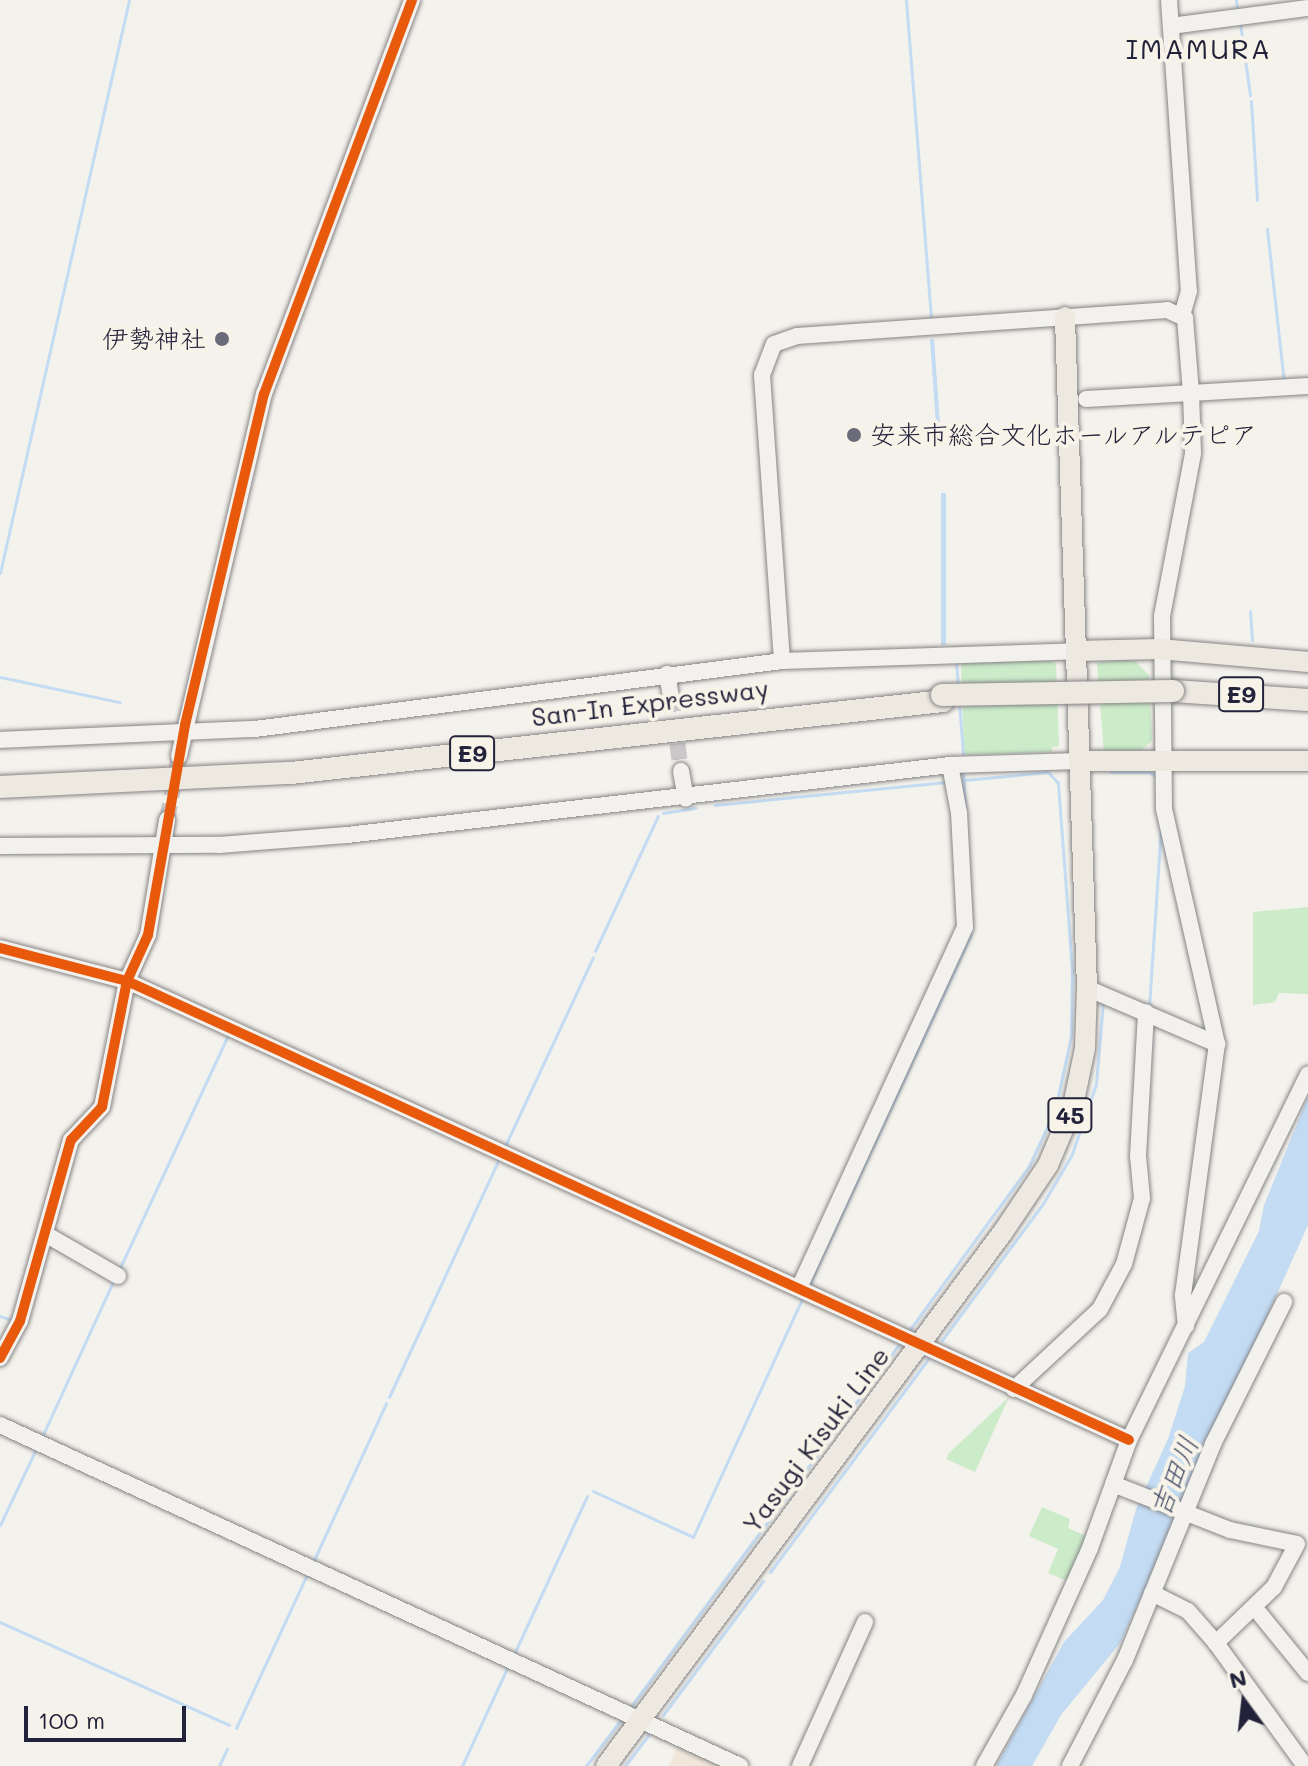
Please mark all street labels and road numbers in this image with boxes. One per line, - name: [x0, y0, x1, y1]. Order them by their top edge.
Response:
- street label: San-In Expressway: [530, 673, 770, 733]
- road number: E9: [1217, 674, 1265, 714]
- road number: E9: [448, 733, 496, 773]
- road number: 45: [1046, 1095, 1094, 1135]
- street label: Yasugi Kisuki Line: [736, 1341, 896, 1539]

